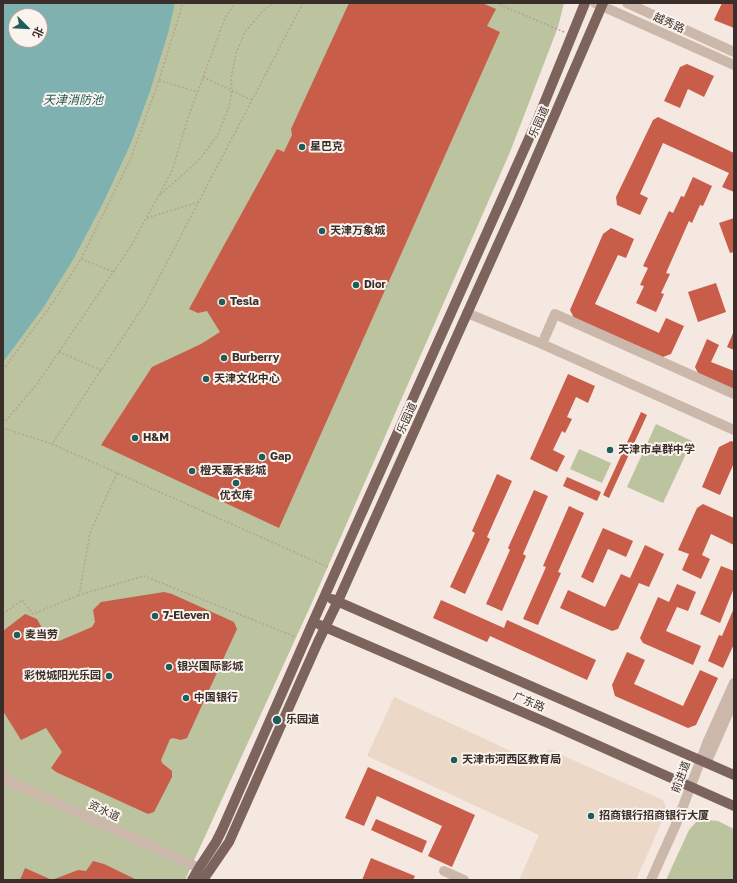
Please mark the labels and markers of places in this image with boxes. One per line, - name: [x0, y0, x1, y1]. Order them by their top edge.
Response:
- place label: 星巴克: [310, 140, 343, 154]
- marker: 星巴克: [297, 142, 307, 152]
- place label: 天津万象城: [330, 224, 385, 238]
- marker: 天津万象城: [317, 226, 327, 236]
- place label: Dior: [364, 278, 386, 292]
- marker: Dior: [351, 280, 361, 290]
- place label: Tesla: [230, 295, 259, 309]
- marker: Tesla: [217, 297, 227, 307]
- place label: Burberry: [232, 351, 279, 365]
- marker: Burberry: [219, 353, 229, 363]
- place label: 天津文化中心: [214, 372, 280, 386]
- marker: 天津文化中心: [201, 374, 211, 384]
- place label: H&M: [143, 431, 169, 445]
- marker: H&M: [130, 433, 140, 443]
- place label: 天津市卓群中学: [618, 443, 695, 457]
- marker: 天津市卓群中学: [605, 445, 615, 455]
- place label: Gap: [270, 450, 291, 464]
- marker: Gap: [257, 452, 267, 462]
- place label: 橙天嘉禾影城: [200, 464, 266, 478]
- marker: 橙天嘉禾影城: [187, 466, 197, 476]
- marker: 优衣库: [231, 478, 241, 488]
- place label: 优衣库: [220, 489, 252, 503]
- place label: 7-Eleven: [163, 609, 209, 623]
- marker: 7-Eleven: [150, 611, 160, 621]
- place label: 麦当劳: [25, 628, 58, 642]
- marker: 麦当劳: [12, 630, 22, 640]
- place label: 银兴国际影城: [177, 660, 243, 674]
- marker: 银兴国际影城: [164, 662, 174, 672]
- place label: 彩悦城阳光乐园: [24, 669, 101, 683]
- marker: 彩悦城阳光乐园: [104, 671, 114, 681]
- place label: 中国银行: [194, 691, 238, 705]
- marker: 中国银行: [181, 693, 191, 703]
- place label: 乐园道: [286, 713, 319, 727]
- marker: 乐园道: [271, 714, 283, 726]
- place label: 天津市河西区教育局: [462, 753, 561, 767]
- marker: 天津市河西区教育局: [449, 755, 459, 765]
- place label: 招商银行招商银行大厦: [599, 809, 709, 823]
- marker: 招商银行招商银行大厦: [586, 811, 596, 821]

